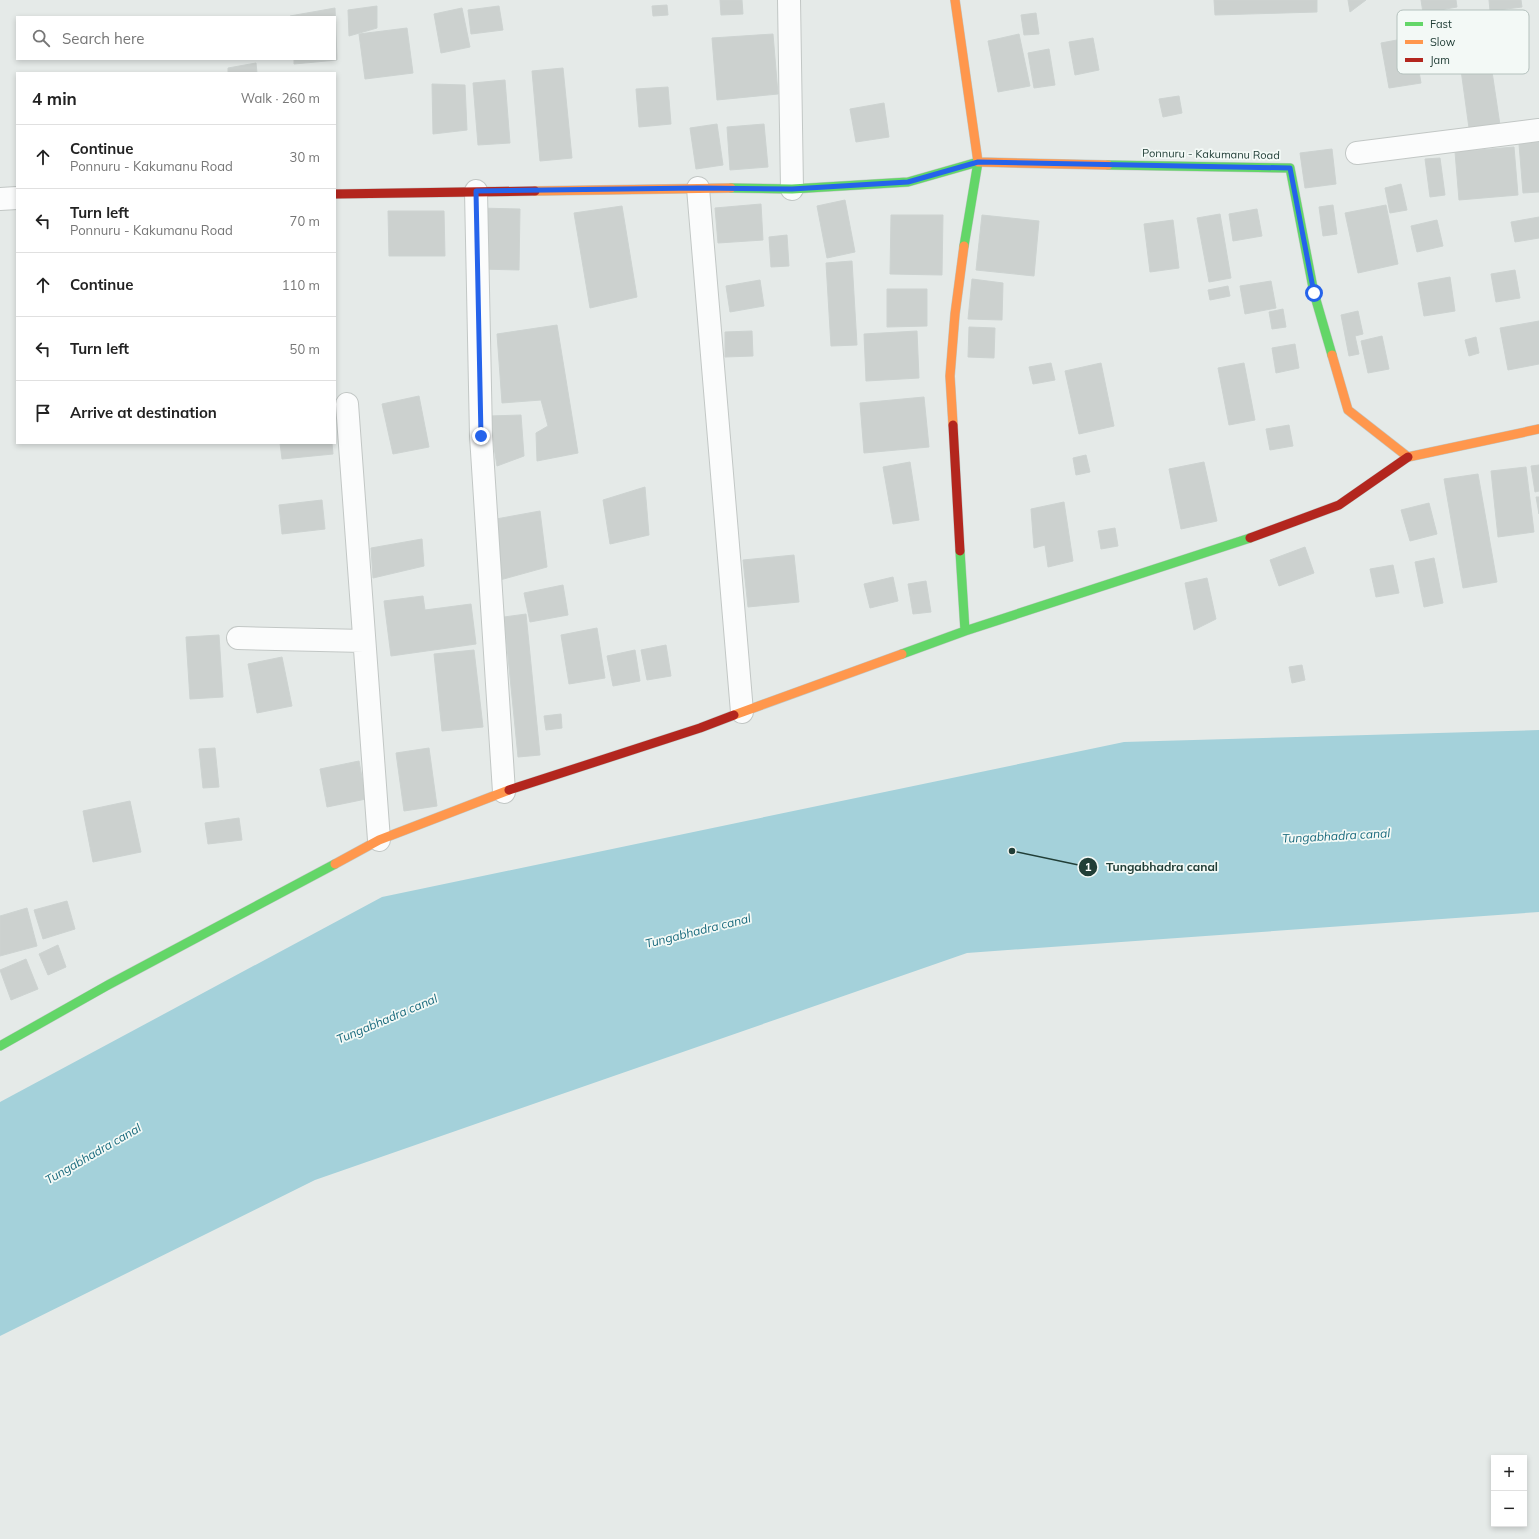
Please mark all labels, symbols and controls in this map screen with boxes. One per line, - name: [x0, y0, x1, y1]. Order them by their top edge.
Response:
- legend: [1397, 10, 1529, 74]
- search box: [16, 16, 336, 60]
- text: Fast: [1430, 17, 1452, 31]
- icon: search: [30, 27, 52, 49]
- text: Search here: [62, 29, 144, 48]
- text: Slow: [1430, 35, 1456, 49]
- text: Jam: [1430, 53, 1450, 67]
- text: 4 min: [32, 88, 77, 109]
- text: Walk · 260 m: [241, 90, 320, 106]
- text: Continue: [70, 139, 133, 158]
- icon: ahead: [32, 146, 54, 168]
- street label: Ponnuru - Kakumanu Road: [1142, 146, 1280, 162]
- text: 30 m: [290, 149, 320, 165]
- text: Ponnuru - Kakumanu Road: [70, 158, 233, 174]
- text: Turn left: [70, 203, 129, 222]
- icon: left: [32, 210, 54, 232]
- text: 70 m: [290, 213, 320, 229]
- text: Ponnuru - Kakumanu Road: [70, 222, 233, 238]
- icon: ahead: [32, 274, 54, 296]
- text: Continue: [70, 275, 133, 294]
- text: 110 m: [282, 277, 320, 293]
- route start: [1305, 284, 1323, 302]
- icon: left: [32, 338, 54, 360]
- text: Turn left: [70, 339, 129, 358]
- text: 50 m: [290, 341, 320, 357]
- icon: arrive: [32, 402, 54, 424]
- text: Arrive at destination: [70, 403, 217, 422]
- route end: [472, 427, 490, 445]
- water label: Tungabhadra canal: [1282, 825, 1391, 846]
- callout: Tungabhadra canal: [1078, 855, 1226, 879]
- text: 1: [1084, 859, 1092, 874]
- text: Tungabhadra canal: [1106, 859, 1218, 874]
- water label: Tungabhadra canal: [644, 910, 752, 951]
- water label: Tungabhadra canal: [334, 990, 440, 1047]
- water label: Tungabhadra canal: [42, 1120, 143, 1187]
- map controls: [1491, 1455, 1527, 1527]
- button: +: [1491, 1455, 1527, 1491]
- button: −: [1491, 1491, 1527, 1527]

